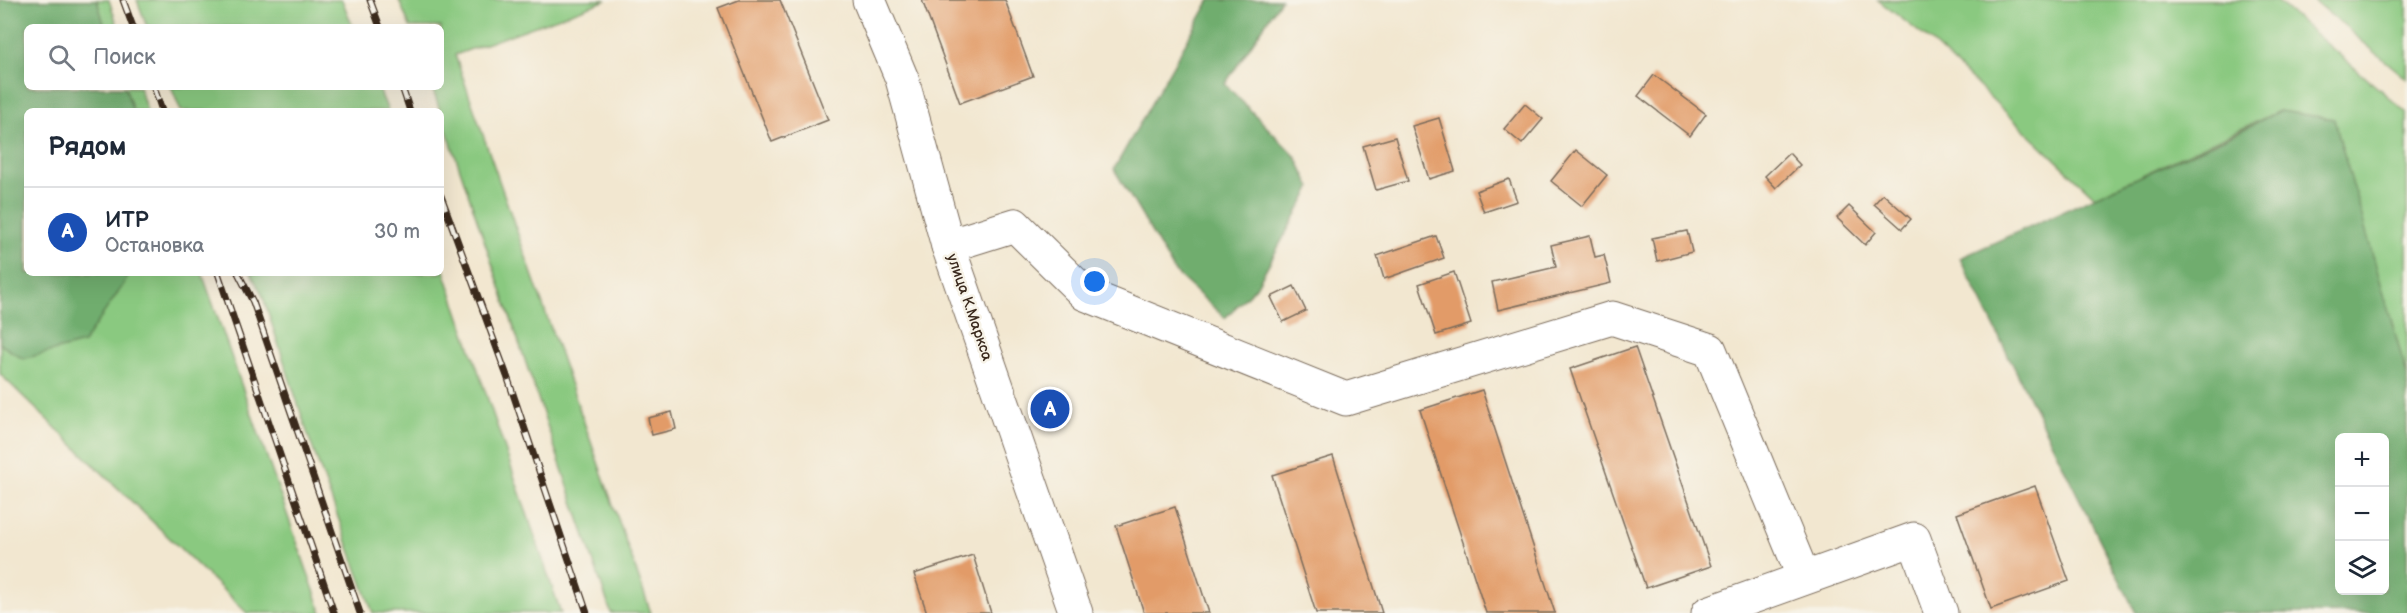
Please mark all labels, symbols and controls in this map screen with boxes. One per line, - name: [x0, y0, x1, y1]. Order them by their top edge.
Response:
- search box: [24, 24, 444, 90]
- icon: search: [45, 41, 78, 74]
- text: Поиск: [93, 44, 156, 71]
- text: Рядом: [48, 132, 126, 163]
- text: ИТР: [105, 207, 149, 234]
- text: A: [61, 220, 74, 244]
- text: 30 m: [374, 220, 420, 244]
- text: Остановка: [105, 234, 204, 258]
- street label: улица К.Маркса: [942, 251, 997, 363]
- your location: [1080, 267, 1109, 296]
- pin: A: [1030, 386, 1070, 432]
- map controls: [2335, 433, 2389, 595]
- button: +: [2335, 433, 2389, 487]
- button: −: [2335, 487, 2389, 541]
- button: layers: [2335, 541, 2389, 595]

